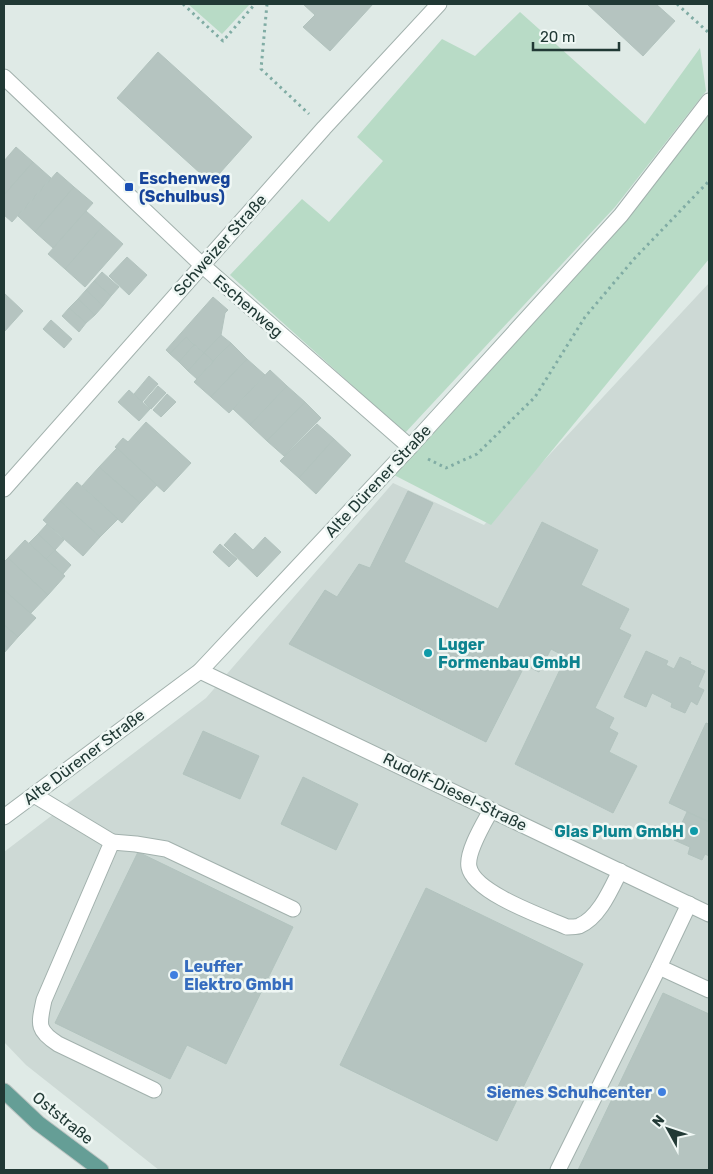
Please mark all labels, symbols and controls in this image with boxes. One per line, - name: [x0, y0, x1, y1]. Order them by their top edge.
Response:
- scale bar: [533, 20, 619, 52]
- text: 20 m: [540, 28, 575, 46]
- place label: Eschenweg (Schulbus): [139, 169, 230, 206]
- marker: Eschenweg (Schulbus): [123, 181, 135, 193]
- street label: Schweizer Straße: [169, 190, 271, 300]
- street label: Eschenweg: [209, 271, 287, 341]
- street label: Alte Dürener Straße: [321, 421, 435, 541]
- place label: Luger Formenbau GmbH: [438, 635, 581, 672]
- marker: Luger Formenbau GmbH: [422, 647, 434, 659]
- street label: Alte Dürener Straße: [20, 705, 148, 809]
- street label: Rudolf-Diesel-Straße: [380, 749, 530, 835]
- place label: Glas Plum GmbH: [554, 822, 684, 841]
- marker: Glas Plum GmbH: [688, 825, 700, 837]
- place label: Leuffer Elektro GmbH: [184, 957, 294, 994]
- marker: Leuffer Elektro GmbH: [168, 969, 180, 981]
- place label: Siemes Schuhcenter: [486, 1083, 653, 1102]
- marker: Siemes Schuhcenter: [656, 1086, 668, 1098]
- street label: Oststraße: [29, 1088, 97, 1148]
- north arrow: [643, 1104, 693, 1154]
- text: N: [649, 1112, 668, 1130]

